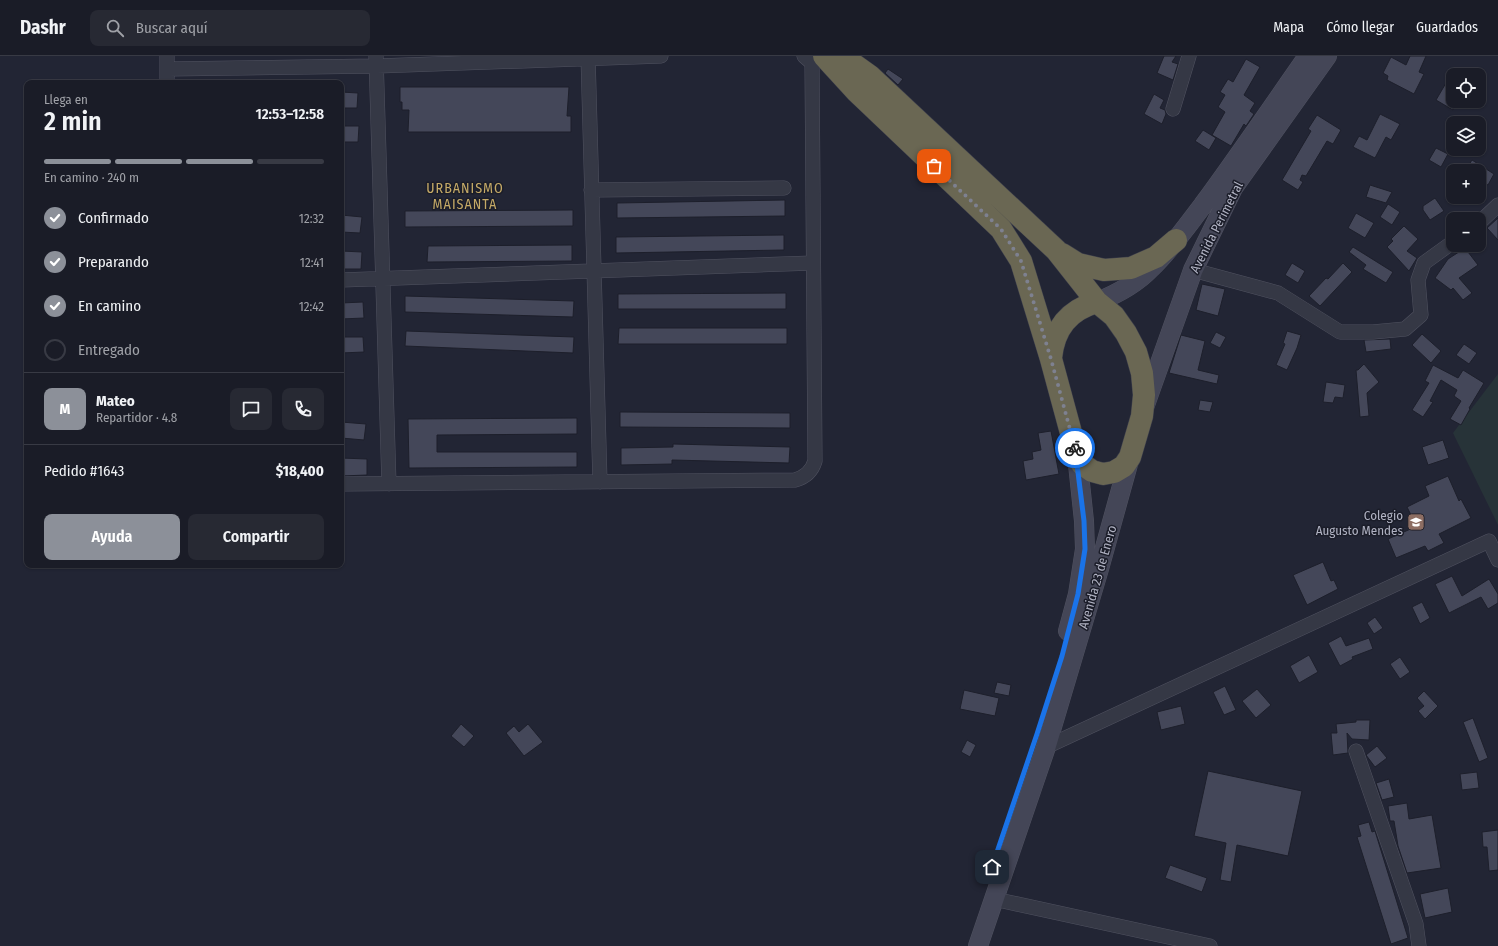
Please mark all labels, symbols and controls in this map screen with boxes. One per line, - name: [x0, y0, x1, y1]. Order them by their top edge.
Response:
- search box: [90, 10, 370, 46]
- text: Dashr: [20, 16, 66, 39]
- icon: search: [104, 17, 126, 39]
- text: Buscar aquí: [136, 19, 208, 37]
- text: Mapa: [1273, 19, 1304, 36]
- text: Cómo llegar: [1326, 19, 1394, 36]
- text: Guardados: [1416, 19, 1478, 36]
- map controls: [1446, 68, 1486, 252]
- button: locate: [1446, 68, 1486, 108]
- text: Llega en: [44, 92, 88, 107]
- text: 12:53–12:58: [255, 105, 324, 123]
- text: 2 min: [44, 106, 102, 137]
- button: layers: [1446, 116, 1486, 156]
- pin: [917, 149, 951, 183]
- icon: bag: [923, 155, 945, 177]
- button: +: [1446, 164, 1486, 204]
- text: En camino · 240 m: [44, 170, 139, 185]
- street label: Avenida Perimetral: [1187, 178, 1246, 275]
- district label: URBANISMO MAISANTA: [426, 180, 504, 213]
- icon: check: [44, 207, 66, 229]
- text: Confirmado: [78, 209, 149, 227]
- text: 12:32: [299, 211, 324, 226]
- button: −: [1446, 212, 1486, 252]
- icon: check: [44, 251, 66, 273]
- text: Preparando: [78, 253, 149, 271]
- text: 12:41: [300, 255, 324, 270]
- icon: check: [44, 295, 66, 317]
- text: En camino: [78, 297, 141, 315]
- text: 12:42: [299, 299, 324, 314]
- text: Entregado: [78, 341, 140, 359]
- button: chat: [230, 388, 272, 430]
- button: phone: [282, 388, 324, 430]
- text: Mateo: [96, 392, 135, 410]
- text: M: [60, 400, 70, 418]
- text: Repartidor · 4.8: [96, 410, 177, 425]
- courier: [1055, 428, 1095, 468]
- icon: bike: [1064, 437, 1086, 459]
- text: Pedido #1643: [44, 462, 124, 480]
- text: $18,400: [276, 462, 324, 480]
- place label: Colegio Augusto Mendes: [1316, 508, 1403, 538]
- school or university icon: Colegio Augusto Mendes: [1406, 512, 1426, 532]
- button: Ayuda: [44, 514, 180, 560]
- button: Compartir: [188, 514, 324, 560]
- street label: Avenida 23 de Enero: [1076, 524, 1119, 631]
- pin: [975, 850, 1009, 884]
- icon: home: [981, 856, 1003, 878]

